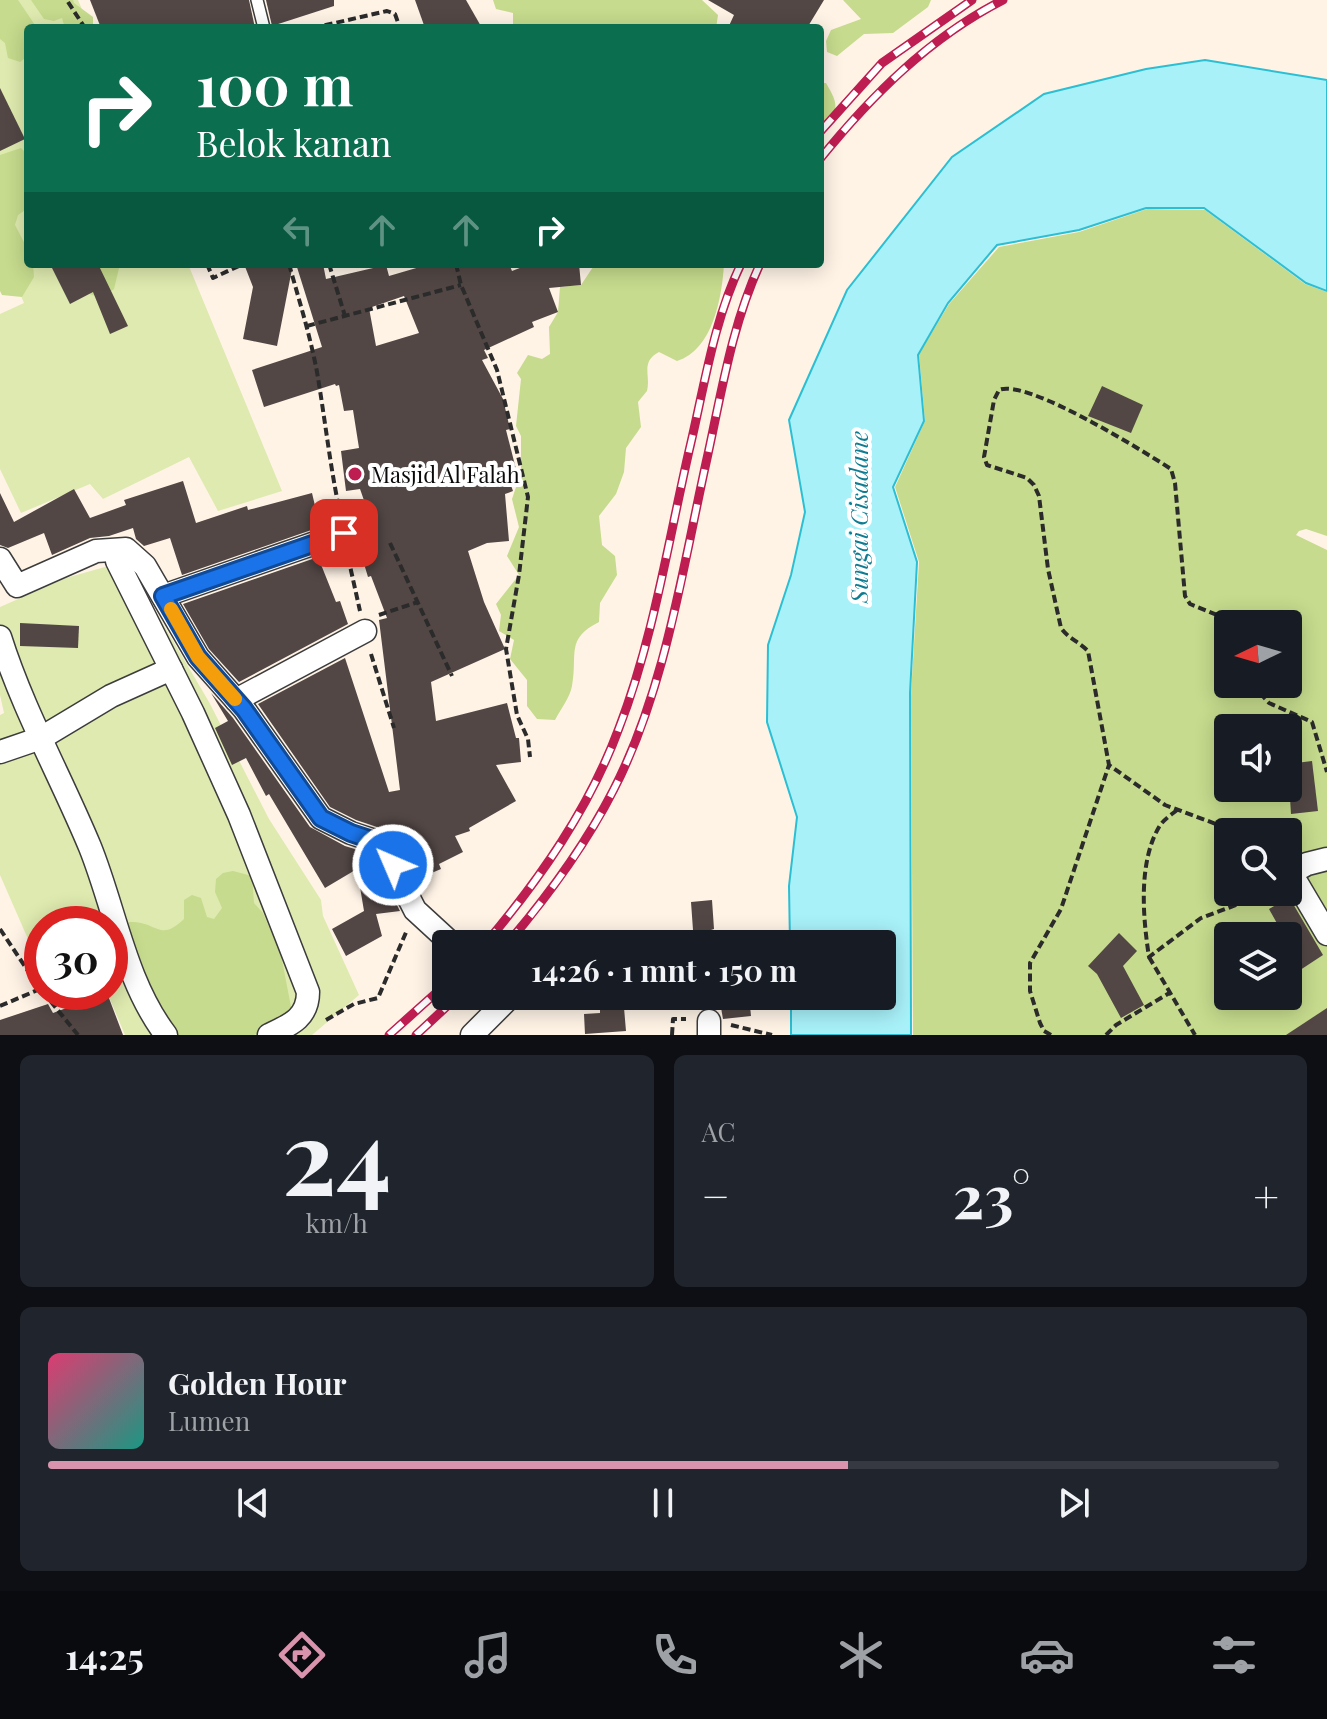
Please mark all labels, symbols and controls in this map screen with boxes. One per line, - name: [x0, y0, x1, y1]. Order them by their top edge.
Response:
- text: 100 m: [196, 46, 353, 121]
- icon: right: [64, 56, 168, 160]
- text: Belok kanan: [196, 118, 391, 166]
- icon: left: [276, 208, 320, 252]
- icon: ahead: [360, 208, 404, 252]
- icon: ahead: [444, 208, 488, 252]
- icon: right: [528, 208, 572, 252]
- water label: Sungai Cisadane: [842, 431, 874, 604]
- place label: Masjid Al Falah: [371, 459, 520, 489]
- marker: Masjid Al Falah: [346, 465, 364, 483]
- pin: [310, 499, 378, 567]
- icon: arrive: [322, 511, 366, 555]
- north arrow: [1214, 610, 1302, 698]
- map controls: [1214, 610, 1302, 1010]
- button: sound: [1214, 714, 1302, 802]
- button: search: [1214, 818, 1302, 906]
- position arrow: [351, 823, 435, 907]
- speed limit sign: 30: [24, 906, 128, 1010]
- button: layers: [1214, 922, 1302, 1010]
- text: 14:26 · 1 mnt · 150 m: [531, 950, 797, 990]
- text: 24: [282, 1083, 391, 1222]
- text: AC: [702, 1114, 736, 1149]
- text: 23°: [953, 1154, 1030, 1234]
- text: −: [702, 1165, 730, 1224]
- text: +: [1253, 1165, 1279, 1224]
- text: km/h: [306, 1205, 368, 1240]
- text: Golden Hour: [168, 1363, 347, 1403]
- text: Lumen: [168, 1403, 250, 1438]
- icon: previous: [231, 1481, 275, 1525]
- icon: pause: [641, 1481, 685, 1525]
- icon: next: [1052, 1481, 1096, 1525]
- icon: directions: [274, 1627, 330, 1683]
- icon: music: [460, 1627, 516, 1683]
- icon: phone: [647, 1627, 703, 1683]
- icon: climate: [833, 1627, 889, 1683]
- icon: car: [1019, 1627, 1075, 1683]
- icon: filters: [1206, 1627, 1262, 1683]
- text: 14:25: [65, 1631, 144, 1679]

